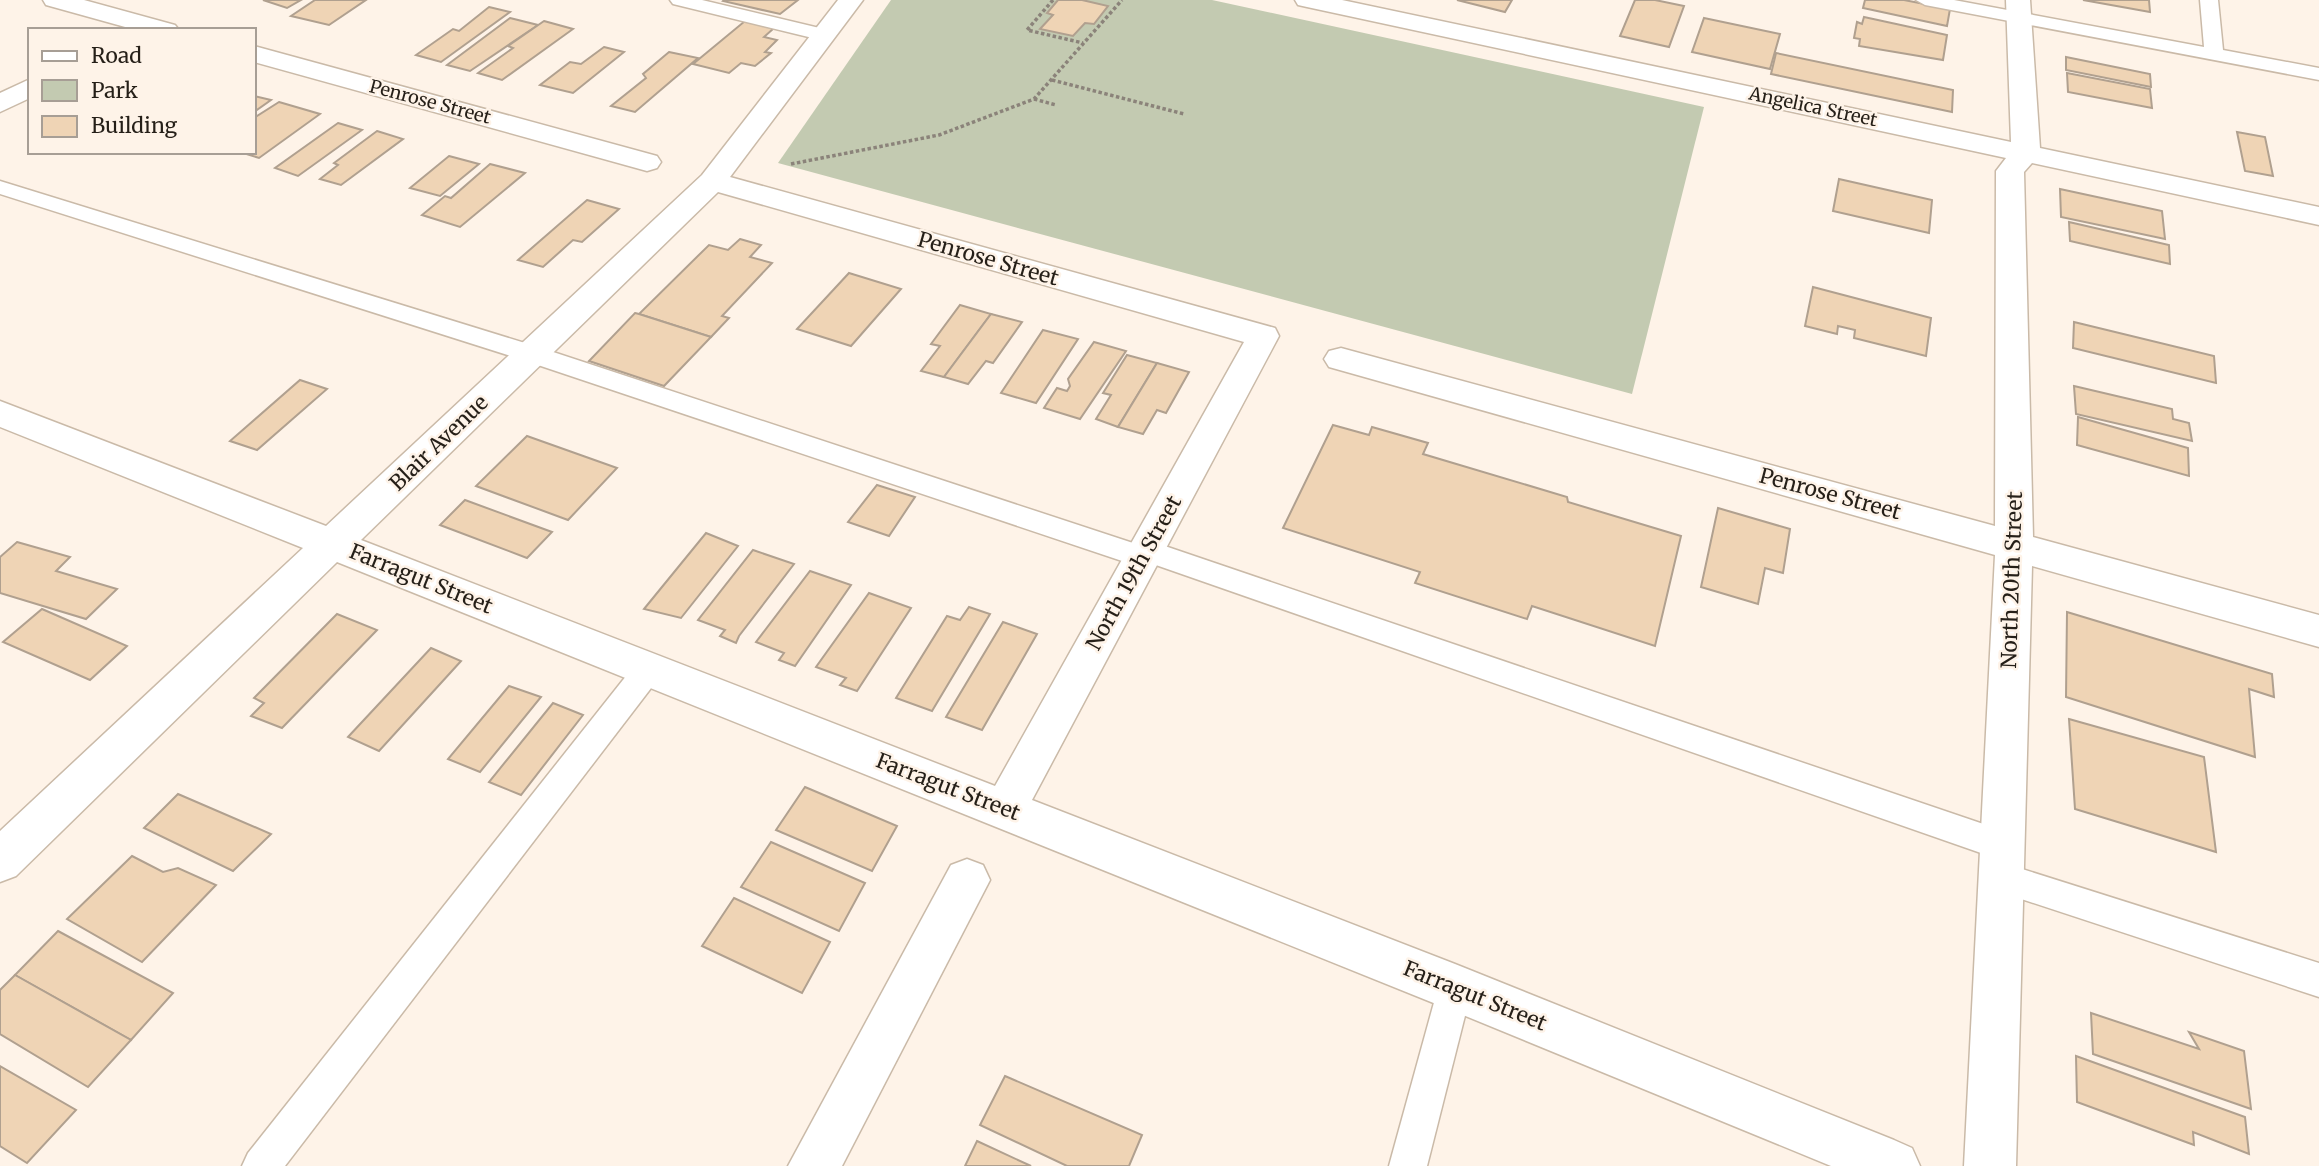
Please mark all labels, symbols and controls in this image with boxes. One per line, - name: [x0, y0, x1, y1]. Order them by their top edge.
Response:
- legend: [28, 28, 256, 154]
- text: Road: [91, 42, 142, 69]
- street label: Penrose Street: [367, 74, 493, 129]
- text: Park: [91, 77, 138, 104]
- street label: Angelica Street: [1746, 82, 1879, 131]
- text: Building: [91, 112, 178, 139]
- street label: Penrose Street: [914, 225, 1062, 292]
- street label: Blair Avenue: [384, 389, 494, 496]
- street label: Penrose Street: [1756, 462, 1904, 525]
- street label: North 19th Street: [1080, 491, 1187, 655]
- street label: North 20th Street: [1995, 491, 2028, 669]
- street label: Farragut Street: [346, 538, 497, 620]
- street label: Farragut Street: [872, 747, 1024, 826]
- street label: Farragut Street: [1400, 955, 1551, 1037]

